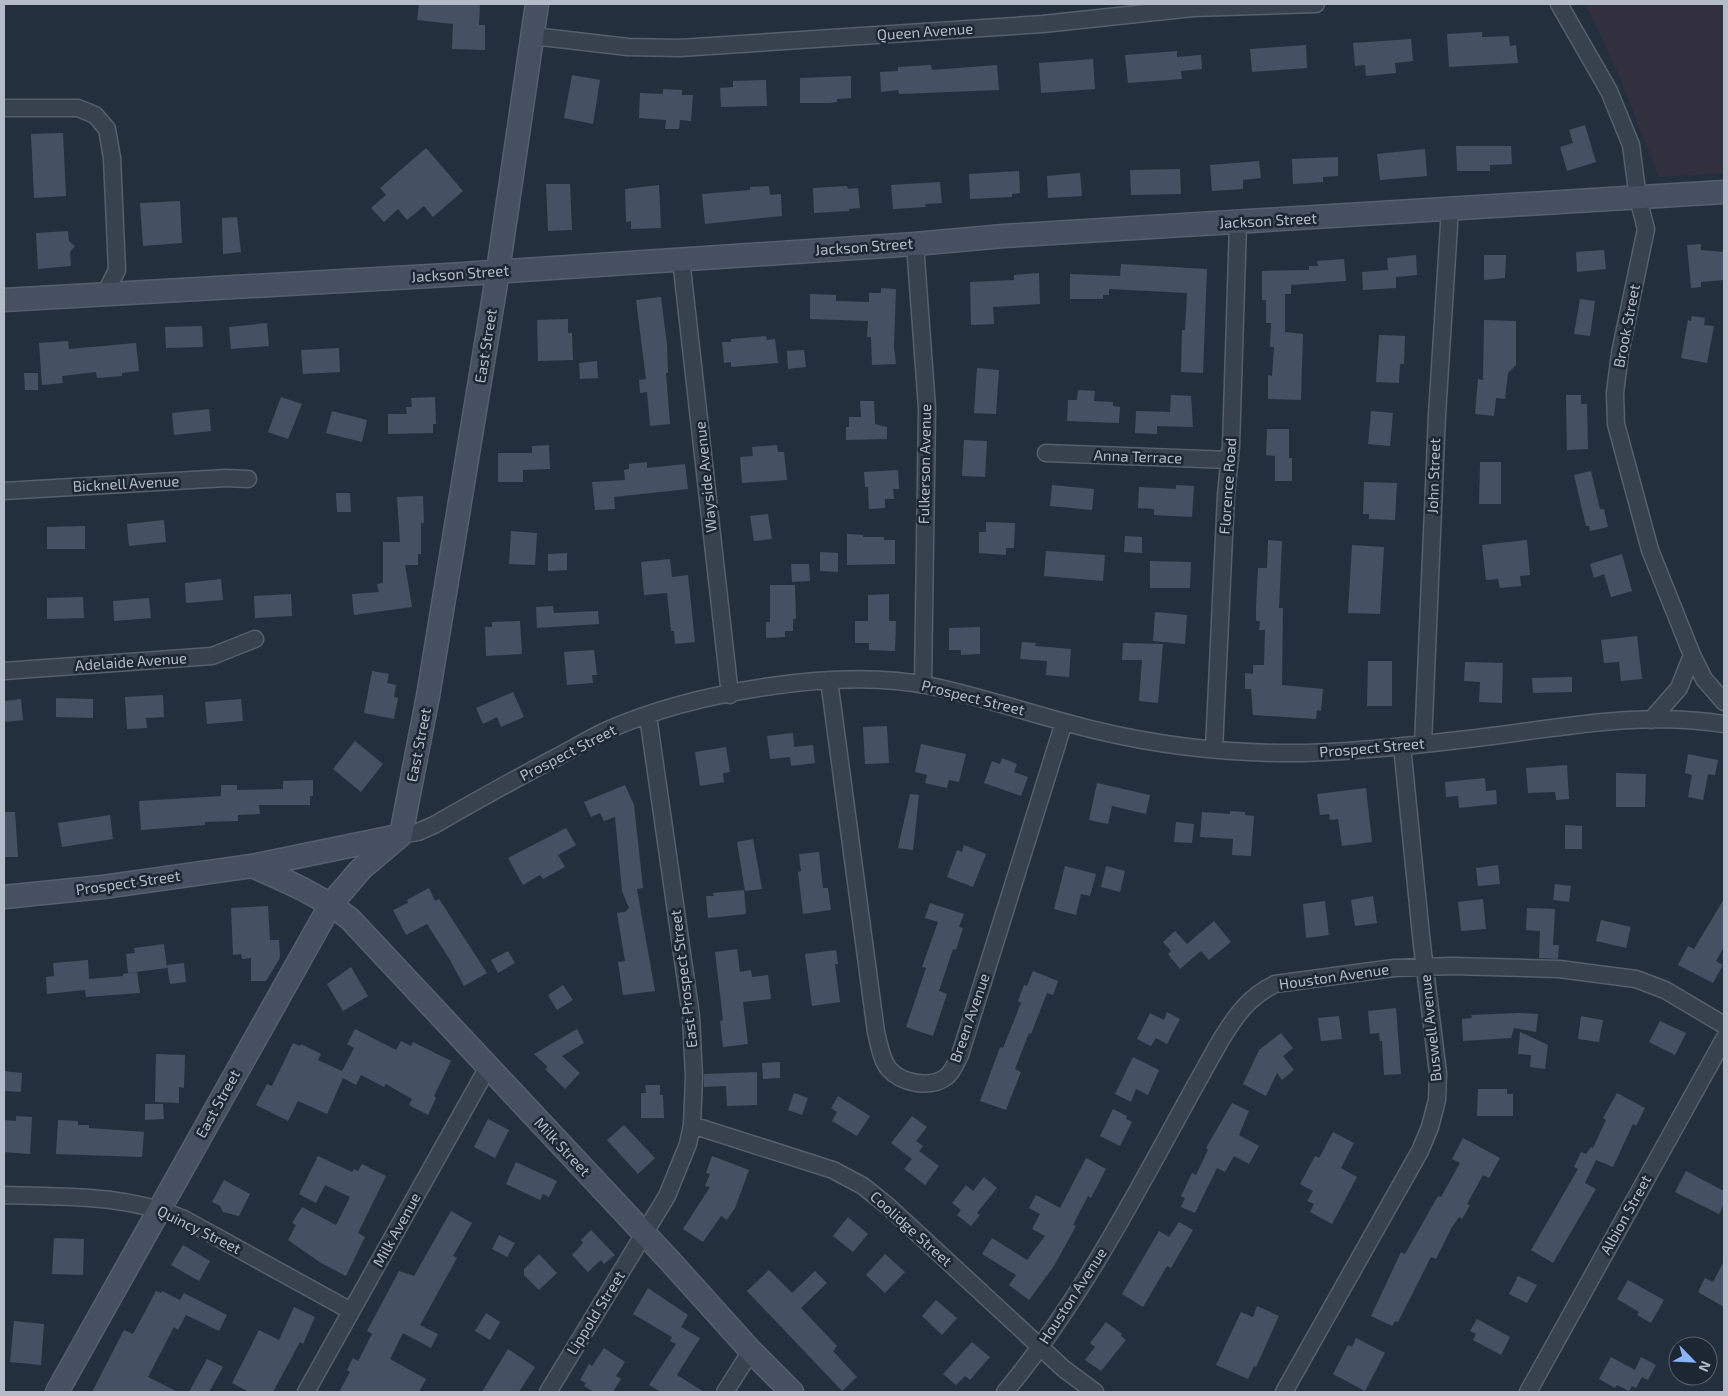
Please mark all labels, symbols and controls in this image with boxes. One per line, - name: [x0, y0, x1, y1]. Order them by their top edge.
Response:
- street label: Queen Avenue: [876, 19, 974, 44]
- street label: Jackson Street: [1218, 208, 1318, 232]
- street label: Jackson Street: [814, 234, 914, 258]
- street label: Jackson Street: [410, 261, 510, 285]
- street label: Brook Street: [1609, 282, 1643, 369]
- street label: East Street: [470, 307, 500, 384]
- street label: Fulkerson Avenue: [914, 404, 934, 524]
- street label: Wayside Avenue: [690, 421, 720, 533]
- street label: Florence Road: [1215, 437, 1239, 535]
- street label: John Street: [1423, 437, 1443, 514]
- street label: Anna Terrace: [1093, 445, 1183, 467]
- street label: Bicknell Avenue: [72, 471, 180, 495]
- street label: Adelaide Avenue: [74, 648, 188, 674]
- street label: Prospect Street: [920, 676, 1027, 719]
- street label: East Street: [402, 706, 434, 783]
- street label: Prospect Street: [516, 720, 619, 784]
- street label: Prospect Street: [1319, 733, 1426, 761]
- street label: Prospect Street: [74, 866, 182, 898]
- street label: East Prospect Street: [666, 909, 700, 1049]
- street label: Houston Avenue: [1278, 959, 1390, 993]
- street label: Breen Avenue: [945, 971, 993, 1065]
- street label: Buswell Avenue: [1415, 974, 1445, 1083]
- street label: East Street: [191, 1066, 243, 1141]
- street label: Milk Street: [531, 1113, 595, 1180]
- street label: Albion Street: [1596, 1171, 1655, 1258]
- street label: Coolidge Street: [867, 1187, 956, 1270]
- street label: Milk Avenue: [368, 1189, 424, 1270]
- street label: Quincy Street: [154, 1201, 245, 1258]
- street label: Houston Avenue: [1034, 1244, 1110, 1347]
- street label: Lippold Street: [562, 1267, 628, 1358]
- north arrow: [1668, 1336, 1718, 1386]
- text: N: [1696, 1358, 1715, 1375]

